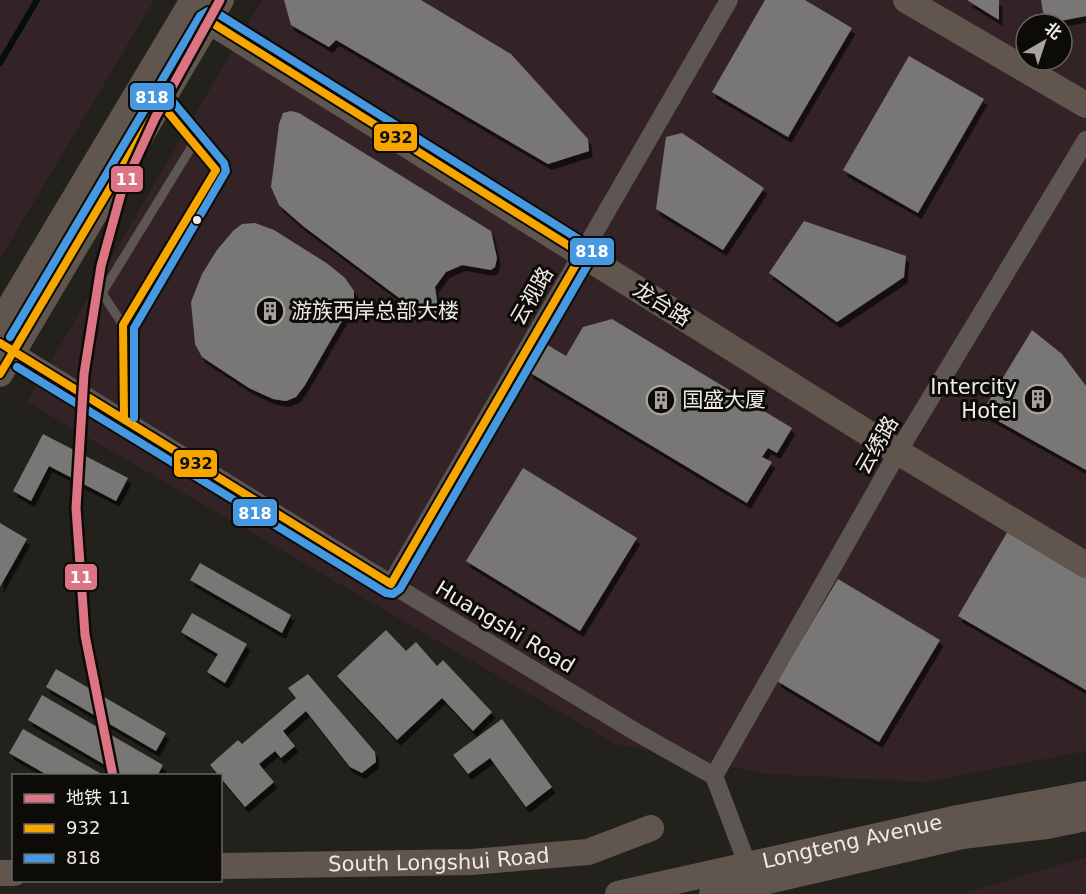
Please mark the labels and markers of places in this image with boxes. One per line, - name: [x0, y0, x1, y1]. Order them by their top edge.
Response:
- unlabelled marker: [191, 214, 203, 226]
- building icon: 游族西岸总部大楼: [254, 295, 286, 327]
- place label: 游族西岸总部大楼: [291, 299, 459, 323]
- place label: Intercity Hotel: [930, 375, 1017, 423]
- building icon: Intercity Hotel: [1022, 383, 1054, 415]
- building icon: 国盛大厦: [645, 384, 677, 416]
- place label: 国盛大厦: [682, 388, 766, 412]

